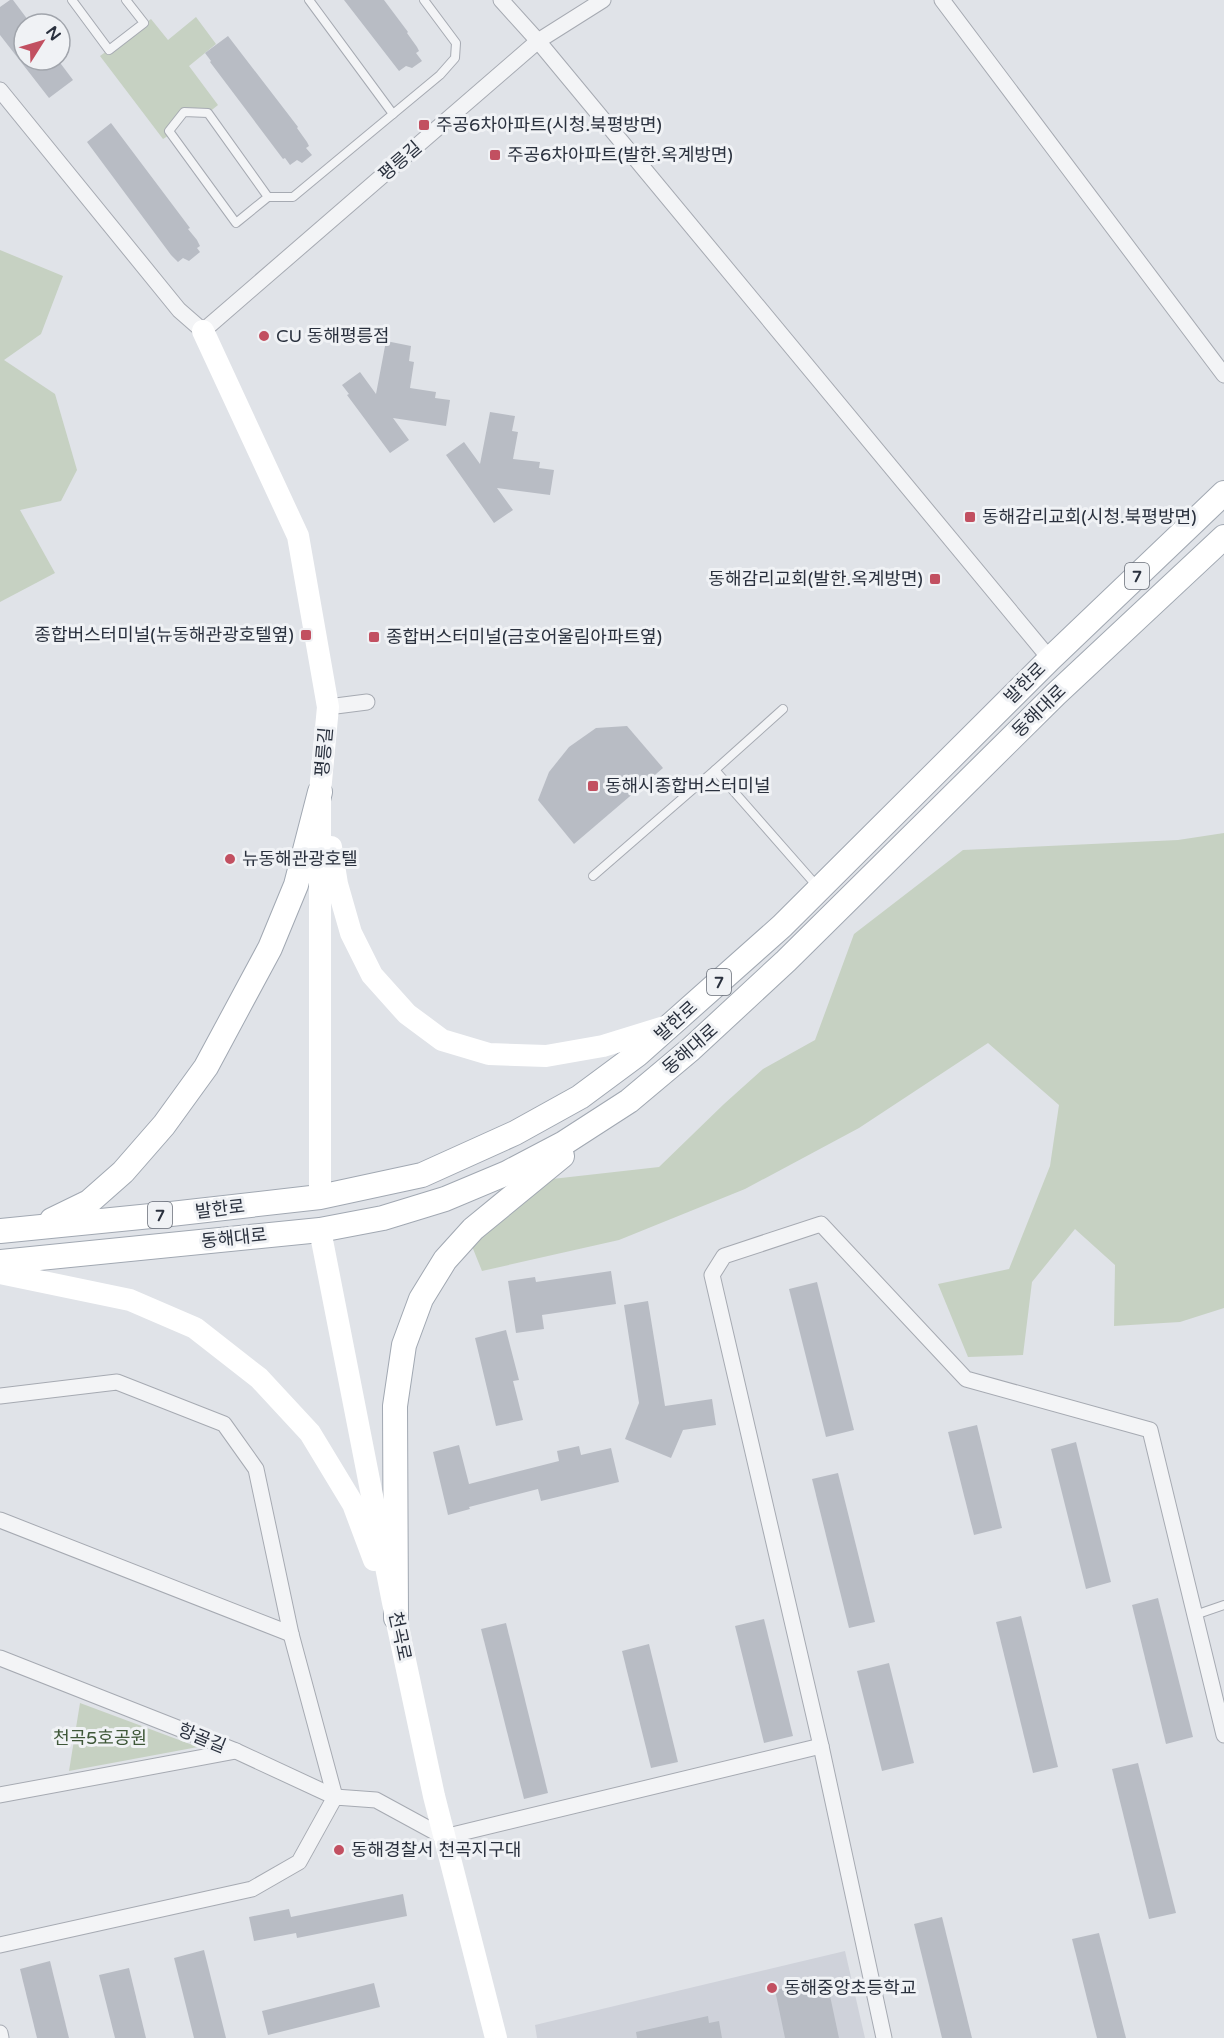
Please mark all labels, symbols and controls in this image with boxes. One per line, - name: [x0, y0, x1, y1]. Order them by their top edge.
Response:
- north arrow: [12, 12, 72, 72]
- text: N: [41, 22, 65, 45]
- place label: 주공6차아파트(시청.북평방면): [436, 114, 662, 136]
- marker: 주공6차아파트(시청.북평방면): [417, 118, 431, 132]
- street label: 평릉길: [374, 136, 426, 186]
- place label: 주공6차아파트(발한.옥계방면): [507, 144, 733, 166]
- marker: 주공6차아파트(발한.옥계방면): [488, 148, 502, 162]
- place label: CU 동해평릉점: [276, 325, 390, 347]
- marker: CU 동해평릉점: [257, 329, 271, 343]
- place label: 동해감리교회(시청.북평방면): [982, 506, 1197, 528]
- marker: 동해감리교회(시청.북평방면): [963, 510, 977, 524]
- road number: 7: [1125, 563, 1149, 589]
- place label: 동해감리교회(발한.옥계방면): [708, 568, 923, 590]
- marker: 동해감리교회(발한.옥계방면): [928, 572, 942, 586]
- place label: 종합버스터미널(뉴동해관광호텔옆): [34, 624, 294, 646]
- place label: 종합버스터미널(금호어울림아파트옆): [386, 626, 662, 648]
- marker: 종합버스터미널(뉴동해관광호텔옆): [299, 628, 313, 642]
- marker: 종합버스터미널(금호어울림아파트옆): [367, 630, 381, 644]
- street label: 발한로: [1000, 658, 1050, 708]
- street label: 동해대로: [1008, 680, 1070, 742]
- street label: 평릉길: [311, 726, 337, 778]
- place label: 동해시종합버스터미널: [605, 775, 771, 797]
- marker: 동해시종합버스터미널: [586, 779, 600, 793]
- place label: 뉴동해관광호텔: [242, 848, 358, 870]
- marker: 뉴동해관광호텔: [223, 852, 237, 866]
- road number: 7: [707, 969, 731, 995]
- street label: 발한로: [650, 996, 702, 1046]
- street label: 동해대로: [658, 1019, 722, 1079]
- street label: 발한로: [194, 1195, 246, 1223]
- road number: 7: [148, 1202, 172, 1228]
- street label: 동해대로: [200, 1224, 268, 1252]
- street label: 천곡로: [384, 1609, 416, 1663]
- street label: 항골길: [175, 1718, 229, 1758]
- park label: 천곡5호공원: [53, 1727, 147, 1749]
- place label: 동해경찰서 천곡지구대: [351, 1839, 521, 1861]
- marker: 동해경찰서 천곡지구대: [332, 1843, 346, 1857]
- place label: 동해중앙초등학교: [784, 1977, 916, 1999]
- marker: 동해중앙초등학교: [765, 1981, 779, 1995]

